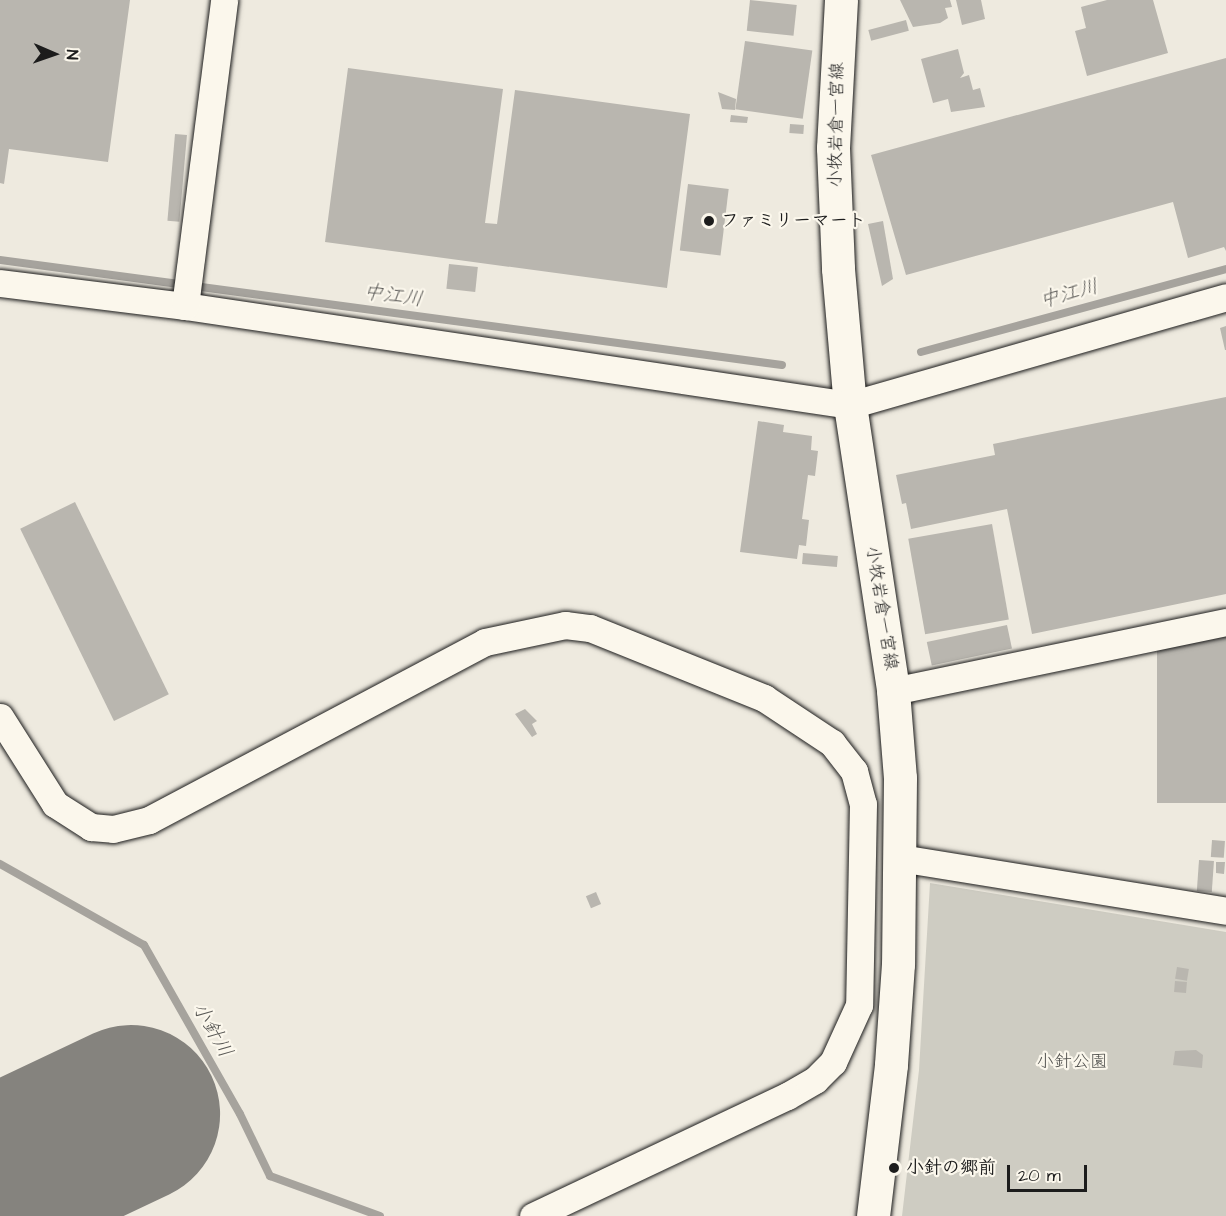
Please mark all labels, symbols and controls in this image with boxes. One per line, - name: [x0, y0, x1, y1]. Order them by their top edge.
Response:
- north arrow: [24, 24, 84, 84]
- text: N: [61, 49, 83, 60]
- street label: 小牧岩倉一宮線: [825, 62, 849, 188]
- place label: ファミリーマート: [721, 210, 865, 232]
- marker: ファミリーマート: [702, 214, 716, 228]
- water label: 中江川: [1037, 275, 1101, 313]
- water label: 中江川: [362, 280, 424, 312]
- street label: 小牧岩倉一宮線: [860, 544, 902, 672]
- water label: 小針川: [187, 998, 237, 1062]
- park label: 小針公園: [1036, 1051, 1108, 1073]
- scale bar: [1010, 1153, 1090, 1191]
- place label: 小針の郷前: [906, 1157, 996, 1179]
- marker: 小針の郷前: [887, 1161, 901, 1175]
- text: 20 m: [1018, 1163, 1061, 1188]

